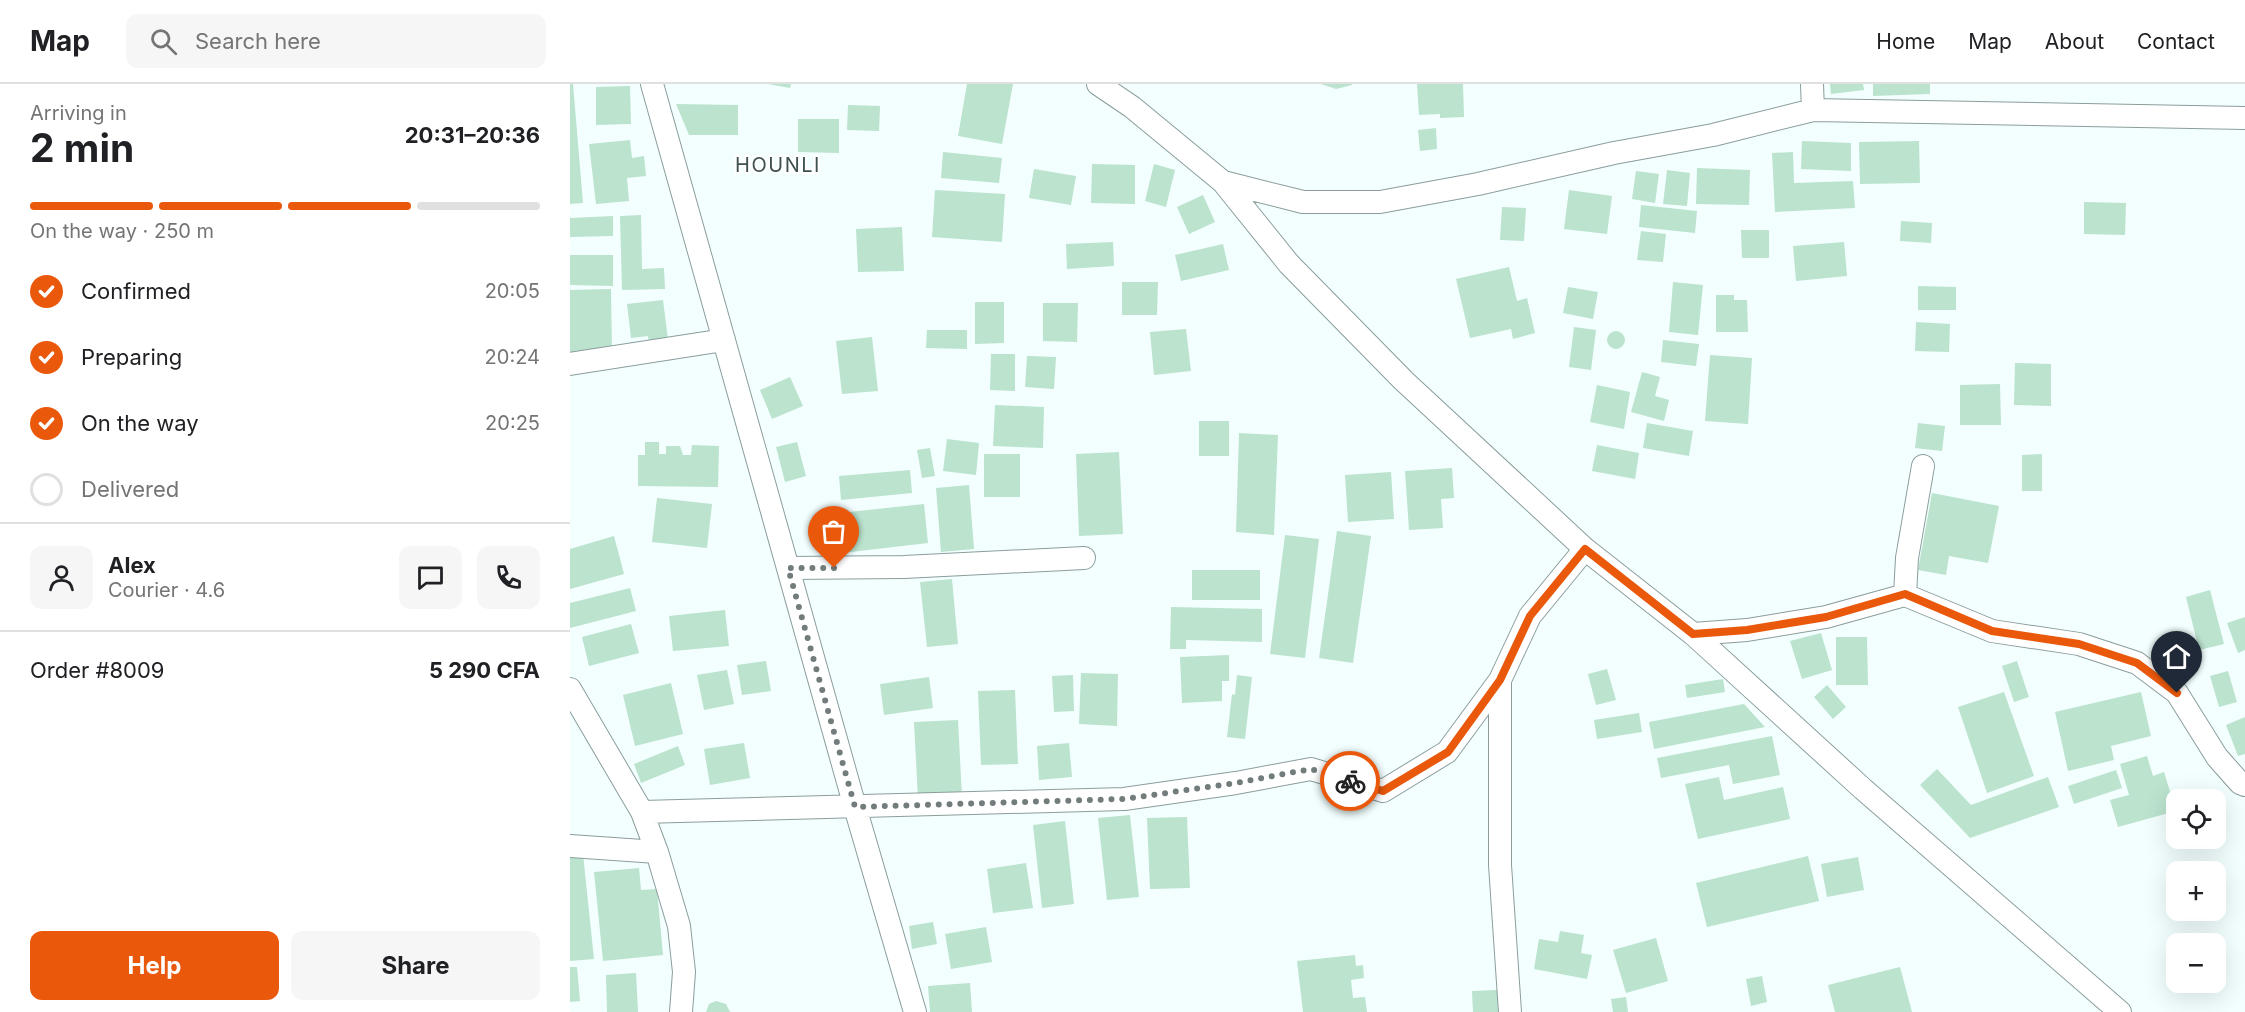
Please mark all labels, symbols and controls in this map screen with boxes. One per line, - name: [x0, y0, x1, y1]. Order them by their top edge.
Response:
- search box: [126, 14, 546, 68]
- text: Map: [30, 24, 90, 58]
- icon: search: [147, 25, 180, 58]
- text: Search here: [195, 28, 321, 54]
- text: Home: [1876, 29, 1935, 54]
- text: Map: [1968, 29, 2012, 54]
- text: About: [2045, 29, 2104, 54]
- text: Contact: [2137, 29, 2215, 54]
- text: Arriving in: [30, 101, 127, 125]
- text: 20:31–20:36: [405, 122, 540, 148]
- text: 2 min: [30, 124, 134, 171]
- district label: HOUNLI: [735, 153, 821, 177]
- text: On the way · 250 m: [30, 219, 214, 243]
- icon: check: [30, 275, 63, 308]
- text: Confirmed: [81, 278, 191, 304]
- text: 20:05: [485, 279, 540, 303]
- icon: check: [30, 341, 63, 374]
- text: Preparing: [81, 344, 182, 370]
- text: 20:24: [485, 345, 540, 369]
- icon: check: [30, 407, 63, 440]
- text: On the way: [81, 410, 199, 436]
- text: 20:25: [485, 411, 540, 435]
- text: Delivered: [81, 476, 179, 502]
- pin: [808, 506, 859, 568]
- icon: bag: [817, 515, 850, 548]
- button: person: [30, 546, 93, 609]
- button: chat: [399, 546, 462, 609]
- button: phone: [477, 546, 540, 609]
- text: Alex: [108, 552, 156, 578]
- text: Courier · 4.6: [108, 578, 225, 602]
- pin: [2151, 631, 2202, 693]
- icon: home: [2160, 640, 2193, 673]
- text: Order #8009: [30, 657, 164, 683]
- text: 5 290 CFA: [429, 657, 540, 683]
- courier: [1320, 751, 1380, 811]
- icon: bike: [1334, 765, 1367, 798]
- map controls: [2166, 789, 2226, 993]
- button: locate: [2166, 789, 2226, 849]
- button: +: [2166, 861, 2226, 921]
- button: Help: [30, 931, 279, 1000]
- button: Share: [291, 931, 540, 1000]
- button: −: [2166, 933, 2226, 993]

